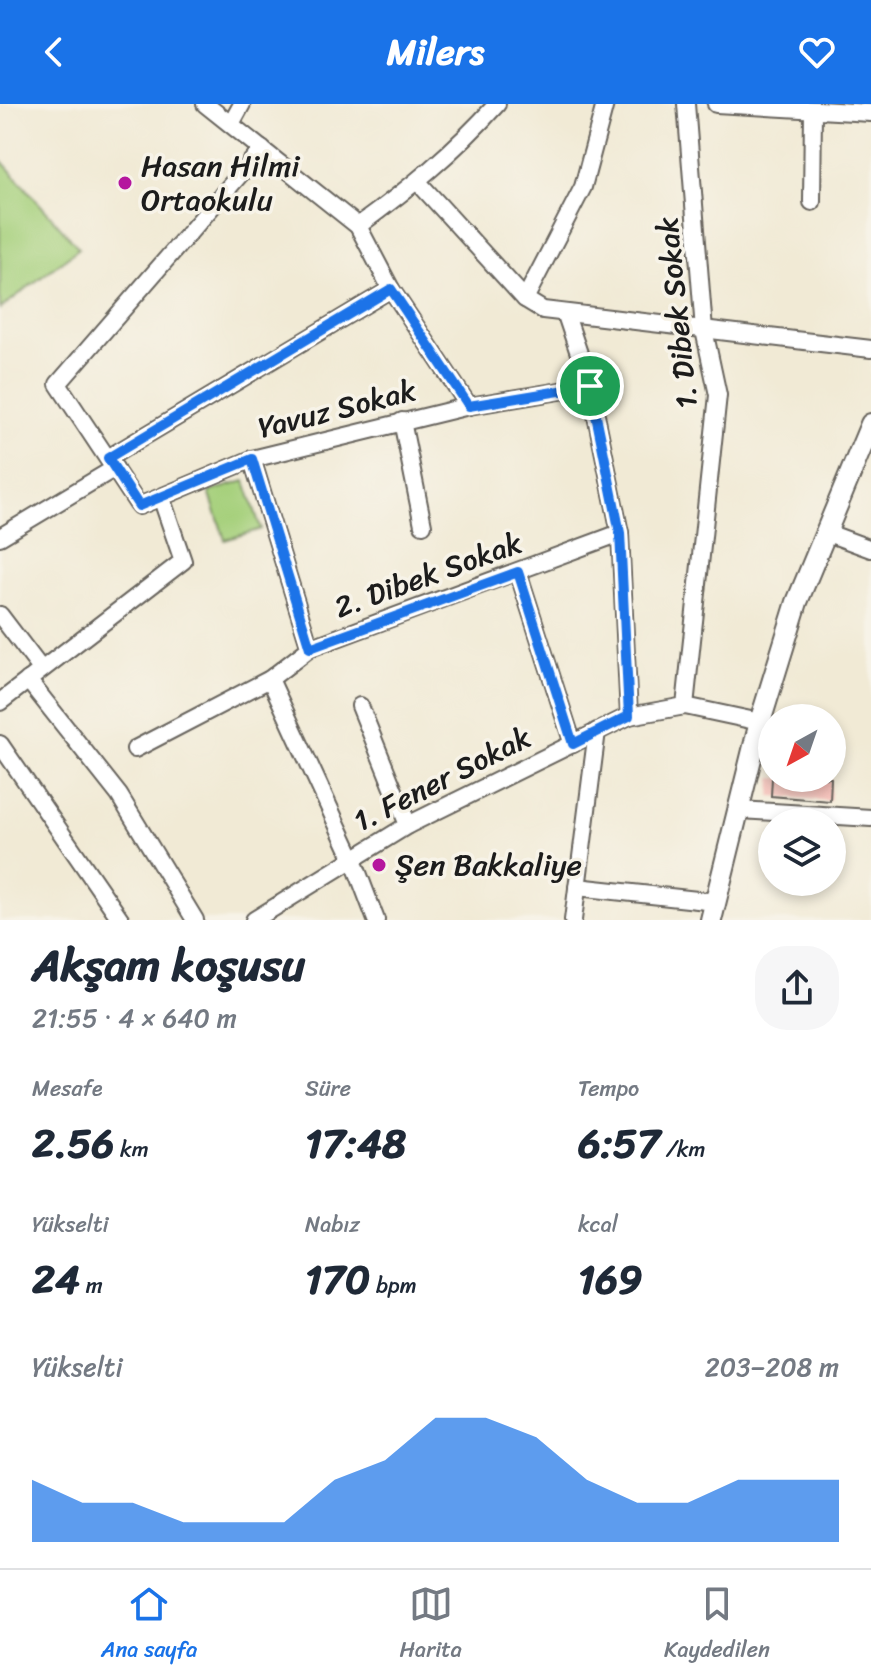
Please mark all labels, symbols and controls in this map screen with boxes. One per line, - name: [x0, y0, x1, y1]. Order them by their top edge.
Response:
- text: Milers: [387, 20, 484, 84]
- icon: back: [32, 30, 76, 74]
- icon: heart: [795, 30, 839, 74]
- place label: Hasan Hilmi Ortaokulu: [141, 139, 301, 227]
- marker: Hasan Hilmi Ortaokulu: [116, 174, 134, 192]
- street label: 1. Dibek Sokak: [640, 214, 714, 411]
- pin: [556, 352, 624, 420]
- street label: Yavuz Sokak: [252, 363, 423, 455]
- icon: arrive: [568, 364, 612, 408]
- street label: 2. Dibek Sokak: [326, 516, 531, 634]
- north arrow: [758, 704, 846, 792]
- map controls: [758, 704, 846, 896]
- street label: 1. Fener Sokak: [343, 710, 542, 847]
- button: layers: [758, 808, 846, 896]
- place label: Şen Bakkaliye: [395, 838, 582, 892]
- marker: Şen Bakkaliye: [370, 856, 388, 874]
- text: Akşam koşusu: [32, 926, 305, 1004]
- button: share: [755, 946, 839, 1030]
- text: 21:55 · 4 × 640 m: [32, 995, 237, 1041]
- text: Mesafe: [32, 1069, 103, 1108]
- text: Süre: [305, 1069, 351, 1108]
- text: Tempo: [578, 1069, 639, 1108]
- text: 2.56: [32, 1108, 114, 1179]
- text: 17:48: [305, 1108, 406, 1179]
- text: 6:57: [578, 1108, 660, 1179]
- text: km: [114, 1130, 149, 1169]
- text: /km: [660, 1130, 705, 1169]
- text: Yükselti: [32, 1205, 109, 1244]
- text: Nabız: [305, 1205, 360, 1244]
- text: kcal: [578, 1205, 618, 1244]
- text: 24: [32, 1244, 80, 1315]
- text: 170: [305, 1244, 370, 1315]
- text: 169: [578, 1244, 642, 1315]
- text: m: [80, 1266, 103, 1305]
- text: bpm: [370, 1266, 417, 1305]
- text: Yükselti: [32, 1344, 123, 1390]
- text: 203–208 m: [705, 1344, 839, 1390]
- tab: Ana sayfa: [101, 1582, 197, 1669]
- tab: Harita: [400, 1582, 462, 1669]
- tab: Kaydedilen: [664, 1582, 770, 1669]

